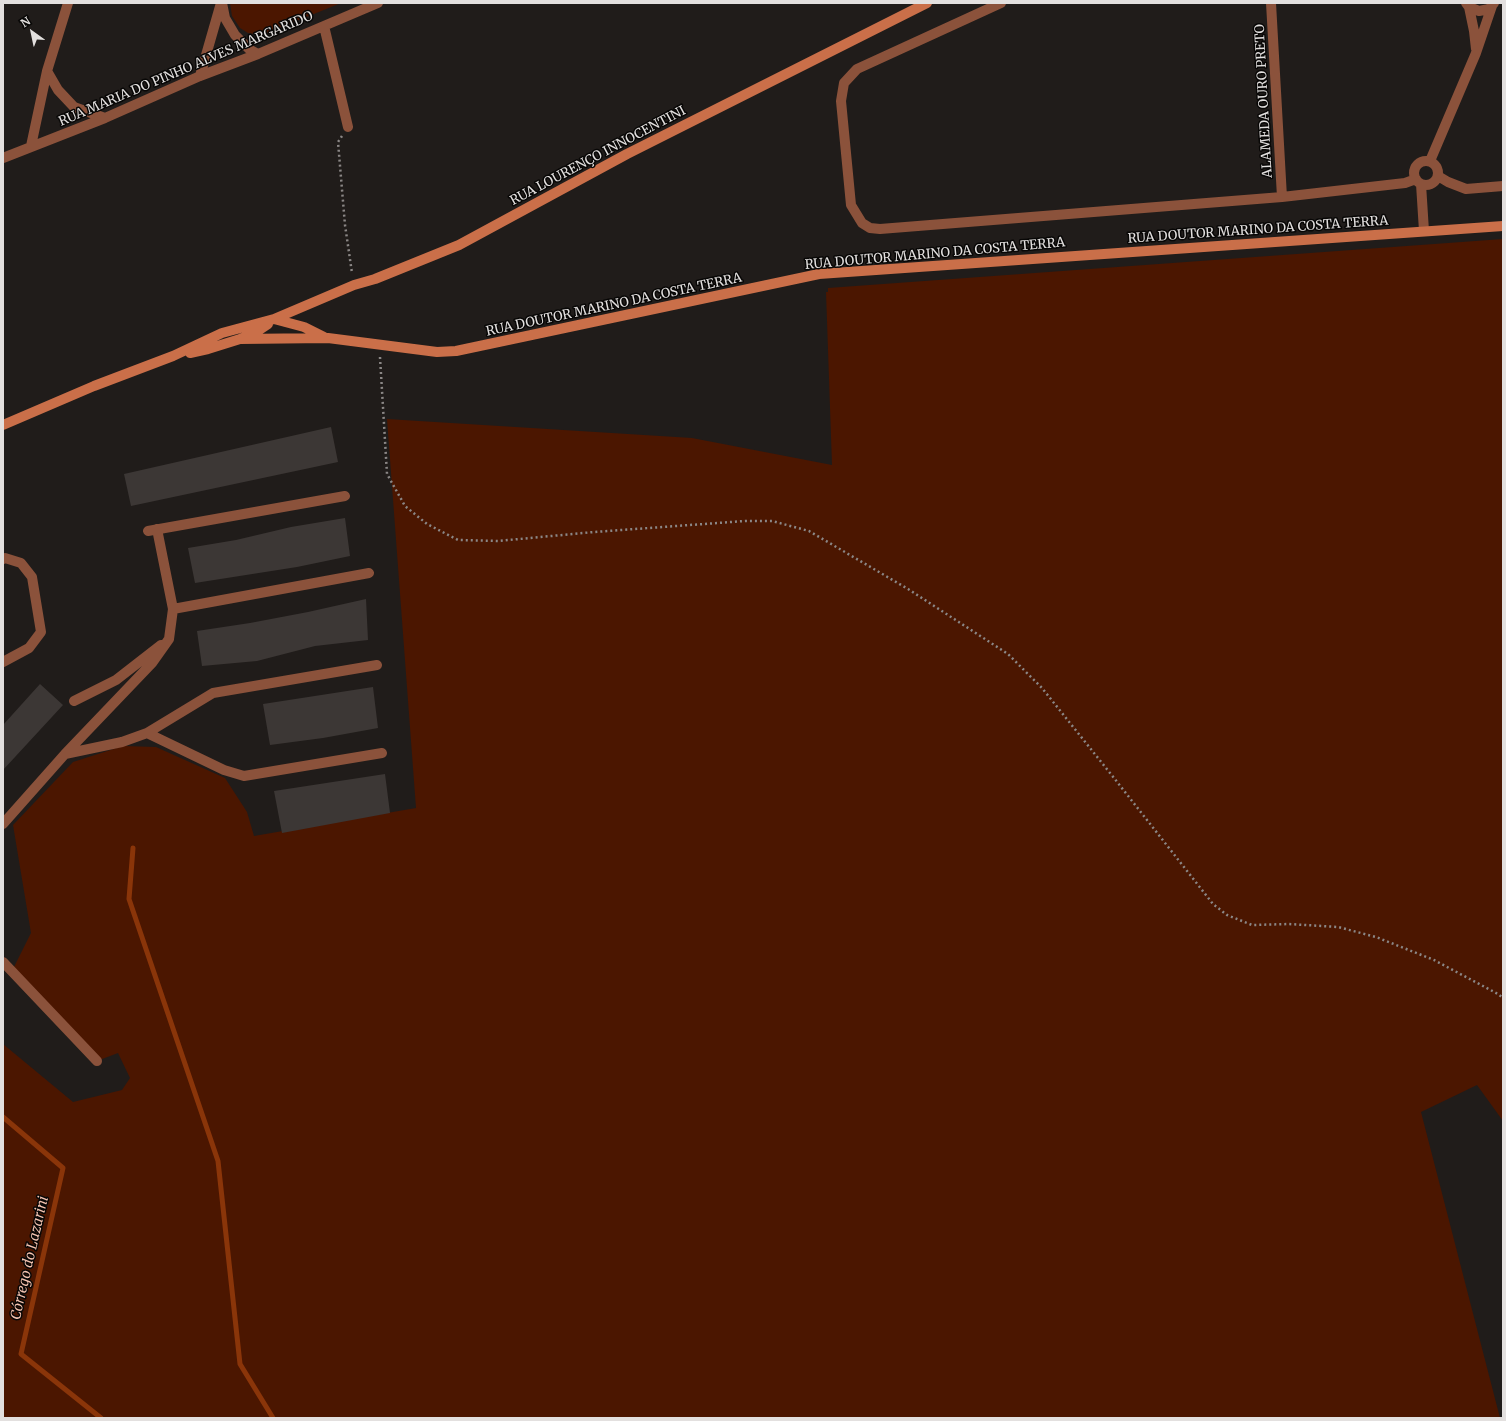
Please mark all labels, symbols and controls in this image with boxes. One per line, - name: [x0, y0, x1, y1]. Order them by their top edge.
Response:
- street label: RUA MARIA DO PINHO ALVES MARGARIDO: [57, 8, 315, 130]
- north arrow: [12, 12, 52, 52]
- text: N: [18, 14, 33, 30]
- street label: ALAMEDA OURO PRETO: [1252, 24, 1276, 178]
- street label: RUA LOURENÇO INNOCENTINI: [508, 103, 688, 209]
- street label: RUA DOUTOR MARINO DA COSTA TERRA: [1127, 213, 1389, 247]
- street label: RUA DOUTOR MARINO DA COSTA TERRA: [804, 235, 1066, 273]
- street label: RUA DOUTOR MARINO DA COSTA TERRA: [485, 270, 743, 340]
- water label: Córrego do Lazarini: [8, 1195, 52, 1321]

